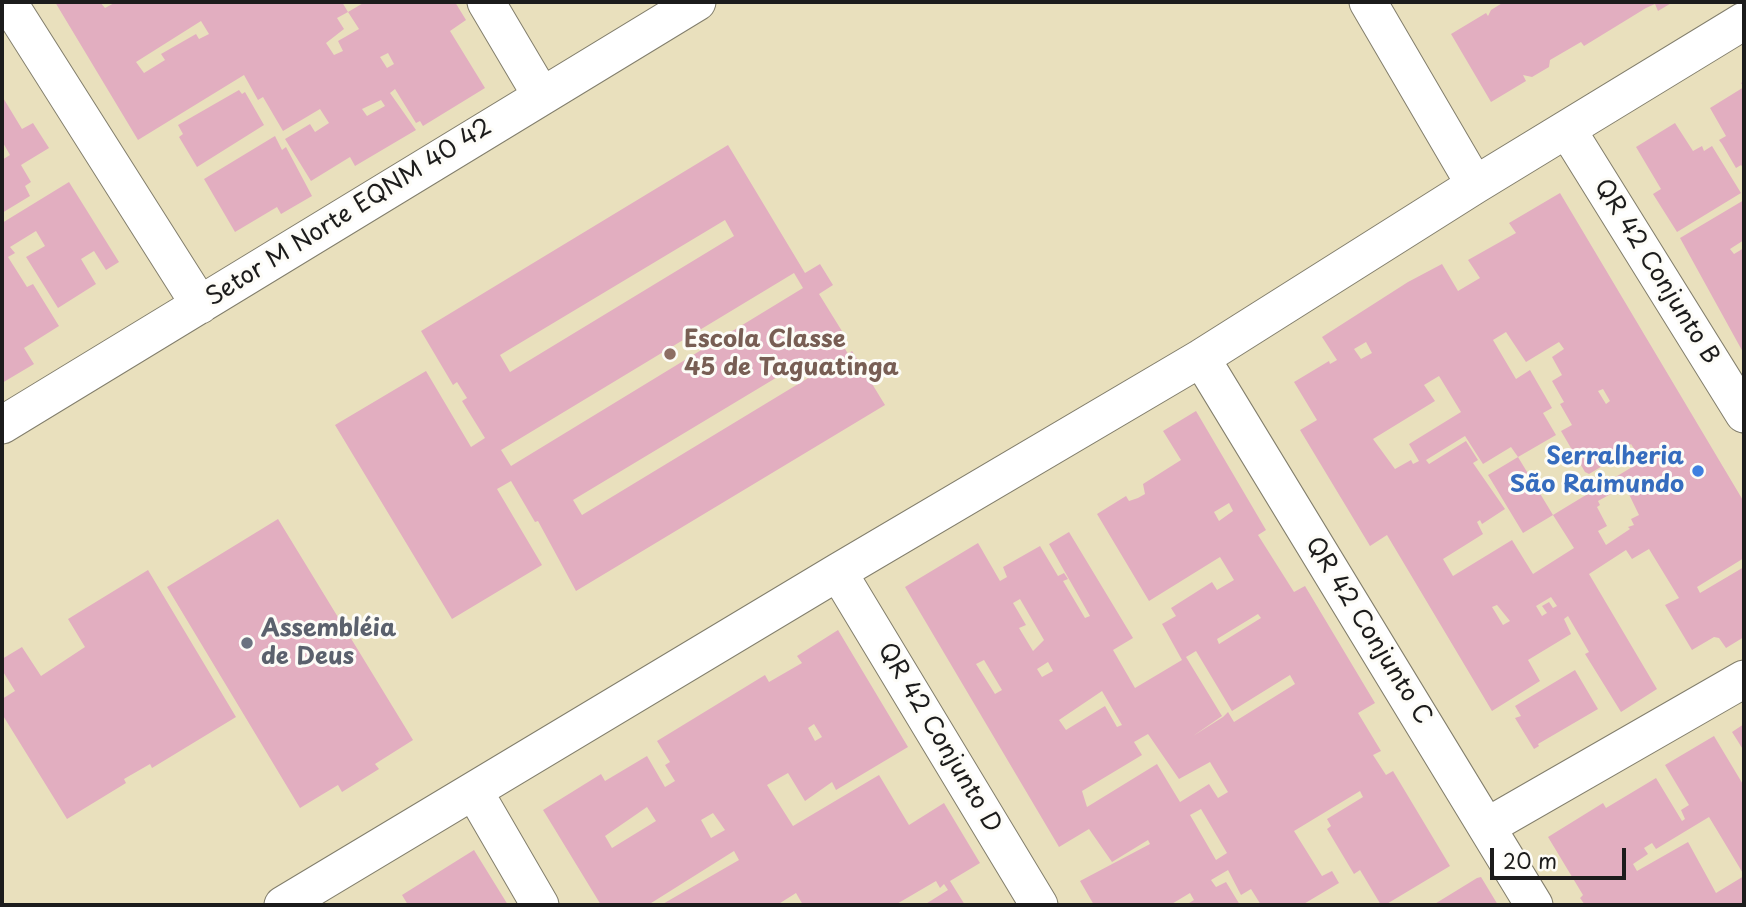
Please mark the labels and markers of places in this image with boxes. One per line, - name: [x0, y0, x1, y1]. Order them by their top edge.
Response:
- place label: Escola Classe 45 de Taguatinga: [684, 326, 899, 382]
- marker: Escola Classe 45 de Taguatinga: [662, 346, 678, 362]
- place label: Serralheria São Raimundo: [1510, 443, 1684, 499]
- marker: Serralheria São Raimundo: [1690, 463, 1706, 479]
- place label: Assembléia de Deus: [261, 615, 396, 671]
- marker: Assembléia de Deus: [239, 635, 255, 651]

